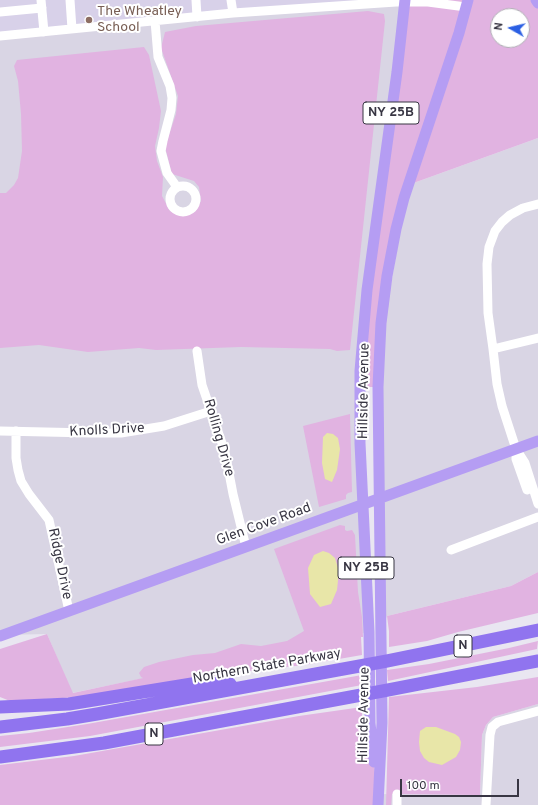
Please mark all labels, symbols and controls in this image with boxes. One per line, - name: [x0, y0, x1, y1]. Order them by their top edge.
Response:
- place label: The Wheatley School: [97, 4, 182, 36]
- north arrow: [490, 8, 530, 48]
- marker: The Wheatley School: [84, 15, 94, 25]
- text: N: [492, 22, 507, 31]
- road number: NY 25B: [363, 102, 419, 124]
- street label: Hillside Avenue: [356, 343, 374, 439]
- street label: Rolling Drive: [199, 397, 237, 479]
- street label: Knolls Drive: [69, 421, 145, 441]
- street label: Glen Cove Road: [214, 500, 314, 550]
- street label: Ridge Drive: [43, 527, 75, 601]
- road number: NY 25B: [338, 557, 394, 579]
- road number: N: [454, 635, 472, 657]
- street label: Northern State Parkway: [191, 646, 343, 688]
- street label: Hillside Avenue: [356, 667, 374, 763]
- road number: N: [145, 723, 163, 745]
- scale bar: [402, 771, 521, 797]
- text: 100 m: [407, 778, 440, 794]

